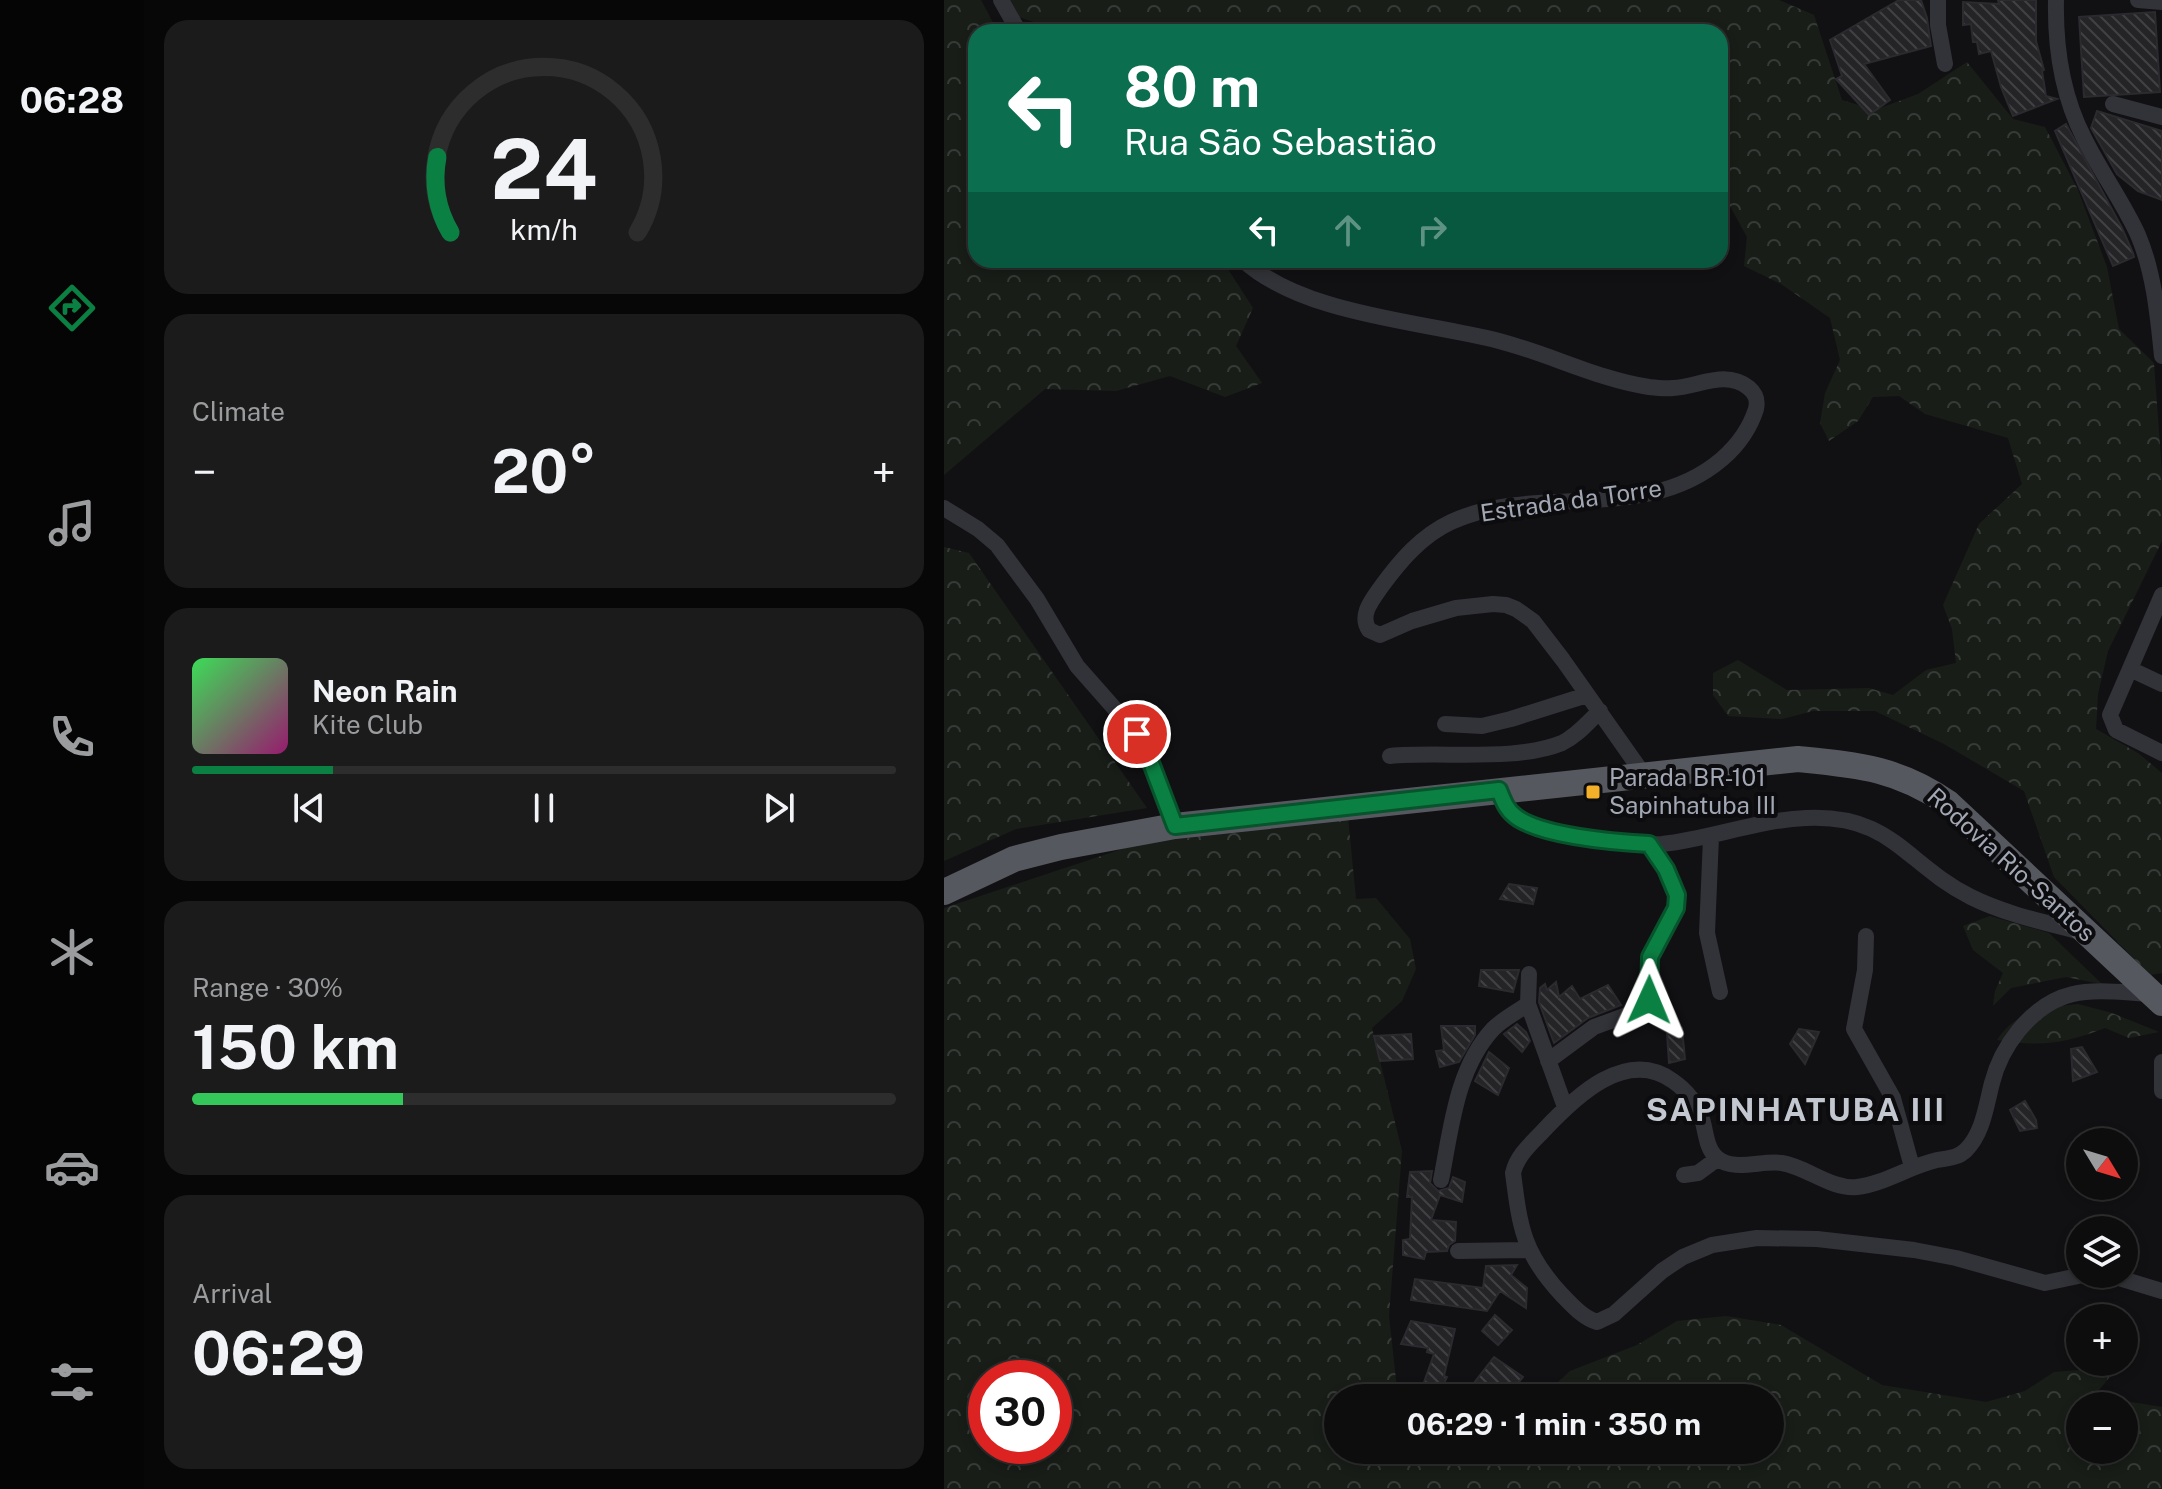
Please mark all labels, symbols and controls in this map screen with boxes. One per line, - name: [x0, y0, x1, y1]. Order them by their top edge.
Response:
- text: 80 m: [1124, 54, 1260, 120]
- icon: left: [992, 56, 1096, 160]
- text: 06:28: [20, 79, 124, 121]
- text: 24: [490, 119, 598, 217]
- text: Rua São Sebastião: [1124, 121, 1437, 163]
- icon: left: [1242, 208, 1286, 252]
- icon: ahead: [1326, 208, 1370, 252]
- icon: right: [1410, 208, 1454, 252]
- text: km/h: [510, 213, 578, 246]
- icon: directions: [44, 280, 100, 336]
- text: Climate: [192, 396, 285, 427]
- text: 20°: [491, 436, 597, 507]
- text: −: [192, 446, 216, 498]
- text: +: [872, 446, 896, 498]
- street label: Estrada da Torre: [1478, 473, 1663, 527]
- icon: music: [44, 495, 100, 551]
- text: Neon Rain: [312, 673, 458, 709]
- pin: [1103, 700, 1171, 768]
- icon: phone: [44, 709, 100, 765]
- text: Kite Club: [312, 709, 423, 740]
- icon: arrive: [1115, 712, 1159, 756]
- place label: Parada BR-101 Sapinhatuba III: [1609, 763, 1776, 819]
- street label: Rodovia Rio-Santos: [1922, 782, 2101, 947]
- marker: Parada BR-101 Sapinhatuba III: [1584, 783, 1602, 801]
- icon: previous: [287, 786, 331, 830]
- icon: pause: [522, 786, 566, 830]
- icon: next: [757, 786, 801, 830]
- icon: climate: [44, 924, 100, 980]
- position arrow: [1607, 958, 1691, 1042]
- text: Range · 30%: [192, 972, 343, 1003]
- text: 150 km: [192, 1012, 399, 1083]
- district label: SAPINHATUBA III: [1646, 1091, 1946, 1128]
- north arrow: [2066, 1128, 2138, 1200]
- map controls: [2066, 1128, 2138, 1464]
- icon: car: [44, 1139, 100, 1195]
- button: layers: [2066, 1216, 2138, 1288]
- text: Arrival: [192, 1278, 272, 1309]
- button: +: [2066, 1304, 2138, 1376]
- text: 06:29: [192, 1318, 365, 1389]
- icon: filters: [44, 1354, 100, 1410]
- speed limit sign: 30: [968, 1360, 1072, 1464]
- button: −: [2066, 1392, 2138, 1464]
- text: 06:29 · 1 min · 350 m: [1407, 1406, 1701, 1442]

